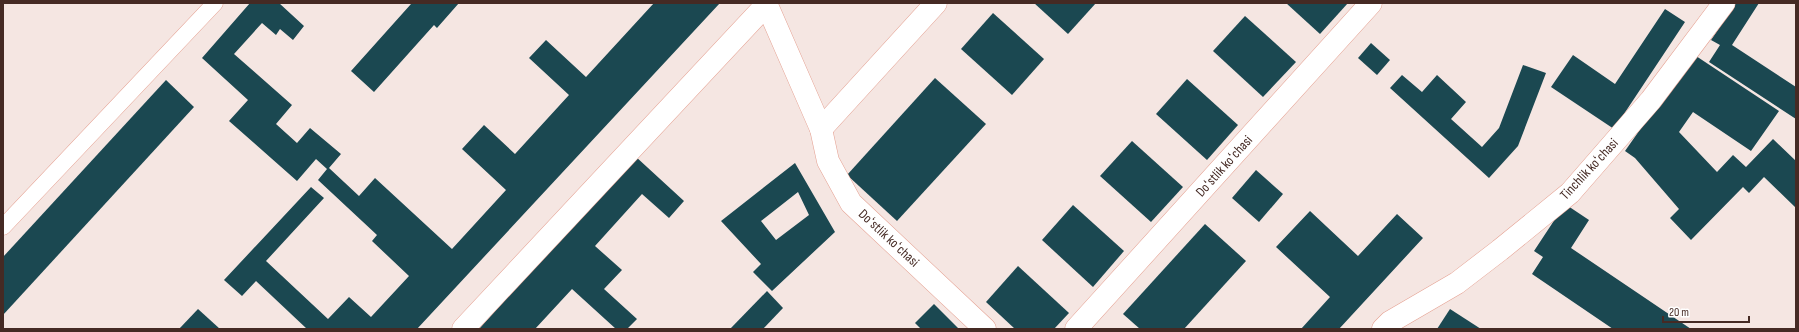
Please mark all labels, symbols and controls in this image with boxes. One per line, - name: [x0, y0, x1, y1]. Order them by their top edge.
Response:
- street label: Doʻstlik koʻchasi: [1192, 132, 1256, 200]
- street label: Tinchlik koʻchasi: [1556, 135, 1622, 203]
- street label: Doʻstlik koʻchasi: [855, 206, 923, 270]
- scale bar: [1663, 298, 1749, 324]
- text: 20 m: [1669, 305, 1689, 320]

